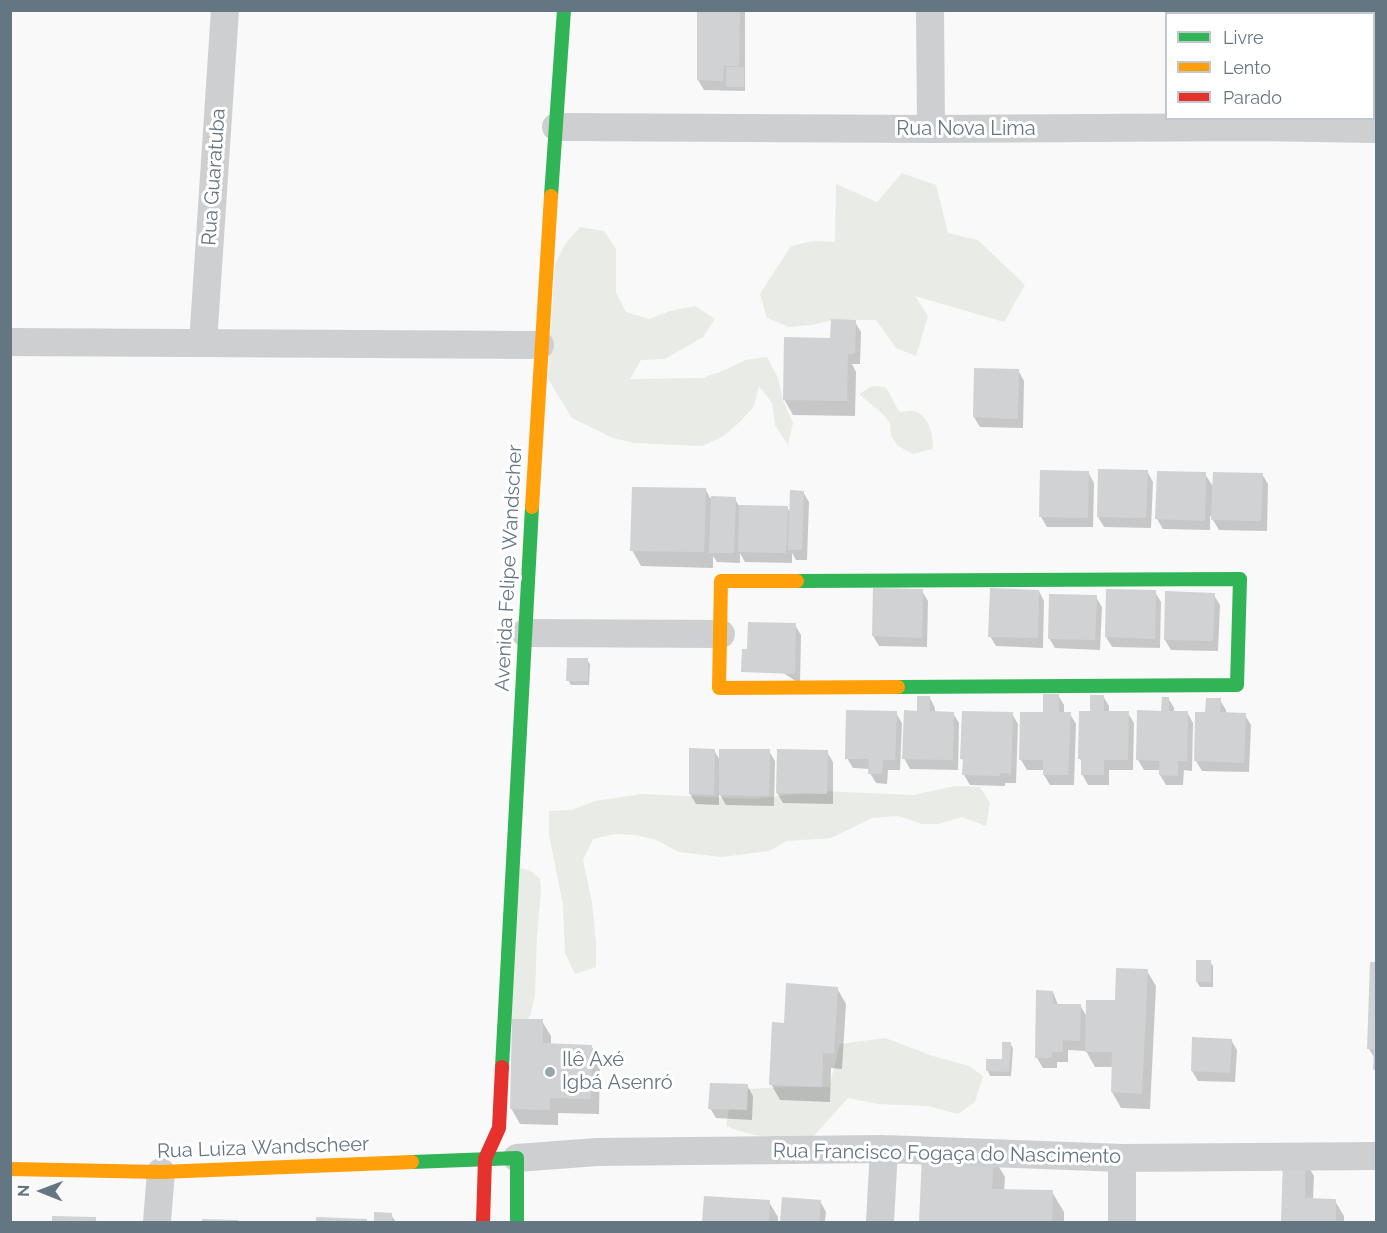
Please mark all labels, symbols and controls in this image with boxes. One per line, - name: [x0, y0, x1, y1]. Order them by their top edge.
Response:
- legend: [1165, 12, 1375, 120]
- text: Livre: [1223, 27, 1264, 48]
- text: Lento: [1223, 57, 1271, 78]
- text: Parado: [1223, 87, 1282, 108]
- street label: Rua Guaratuba: [197, 108, 231, 246]
- street label: Rua Nova Lima: [896, 117, 1036, 141]
- street label: Avenida Felipe Wandscher: [491, 444, 527, 692]
- place label: Ilê Axé Igbá Asenró: [562, 1048, 673, 1095]
- marker: Ilê Axé Igbá Asenró: [543, 1065, 557, 1079]
- street label: Rua Luiza Wandscheer: [157, 1132, 369, 1164]
- street label: Rua Francisco Fogaça do Nascimento: [773, 1139, 1121, 1169]
- north arrow: [12, 1161, 72, 1221]
- text: N: [14, 1184, 33, 1197]

